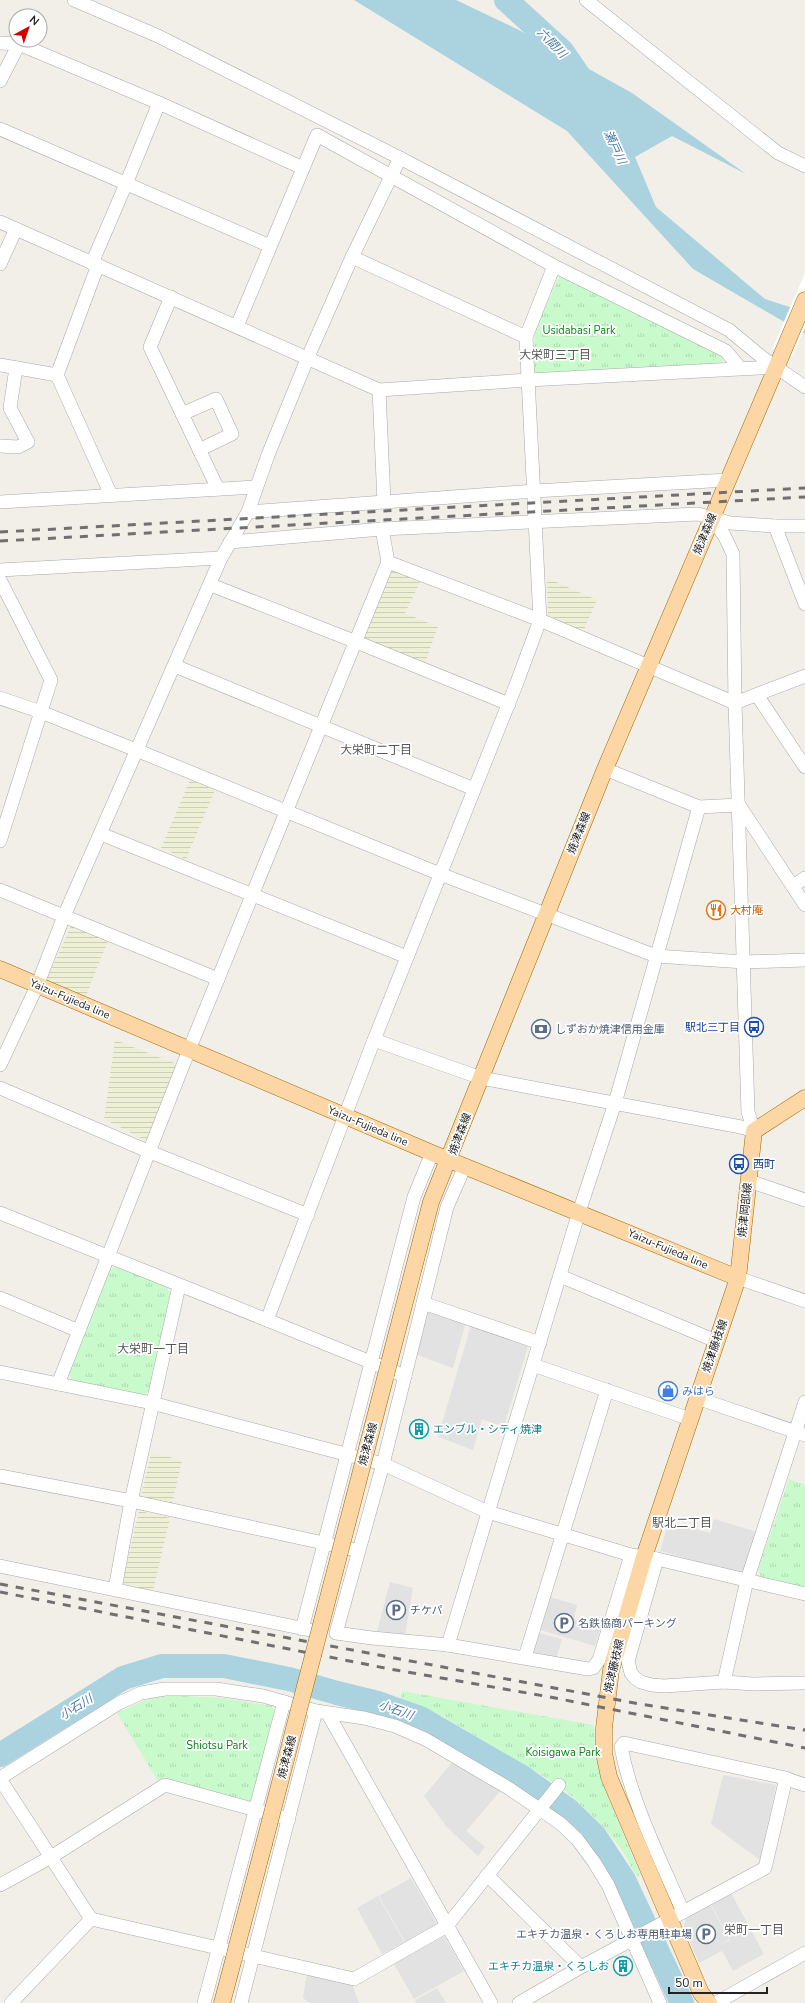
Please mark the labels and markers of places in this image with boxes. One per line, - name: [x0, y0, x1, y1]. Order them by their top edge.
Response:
- restaurant icon: 大村庵: [705, 899, 727, 921]
- place label: 大村庵: [730, 903, 763, 918]
- bus stop icon: 駅北三丁目: [743, 1016, 765, 1038]
- bank icon: しずおか焼津信用金庫: [530, 1018, 552, 1040]
- place label: 駅北三丁目: [685, 1020, 740, 1035]
- place label: しずおか焼津信用金庫: [555, 1022, 665, 1037]
- bus stop icon: 西町: [728, 1153, 750, 1175]
- place label: 西町: [753, 1157, 775, 1172]
- shop icon: みはら: [657, 1380, 679, 1402]
- place label: みはら: [682, 1384, 715, 1399]
- building icon: エンブル・シティ焼津: [408, 1418, 430, 1440]
- place label: エンブル・シティ焼津: [433, 1422, 542, 1437]
- parking icon: チケパ: [385, 1599, 407, 1621]
- place label: チケパ: [410, 1603, 443, 1618]
- parking icon: 名鉄協商パーキング: [553, 1612, 575, 1634]
- place label: 名鉄協商パーキング: [578, 1616, 677, 1631]
- parking icon: エキチカ温泉・くろしお専用駐車場: [695, 1923, 717, 1945]
- place label: エキチカ温泉・くろしお専用駐車場: [516, 1927, 692, 1942]
- building icon: エキチカ温泉・くろしお: [612, 1955, 634, 1977]
- place label: エキチカ温泉・くろしお: [488, 1959, 609, 1974]

